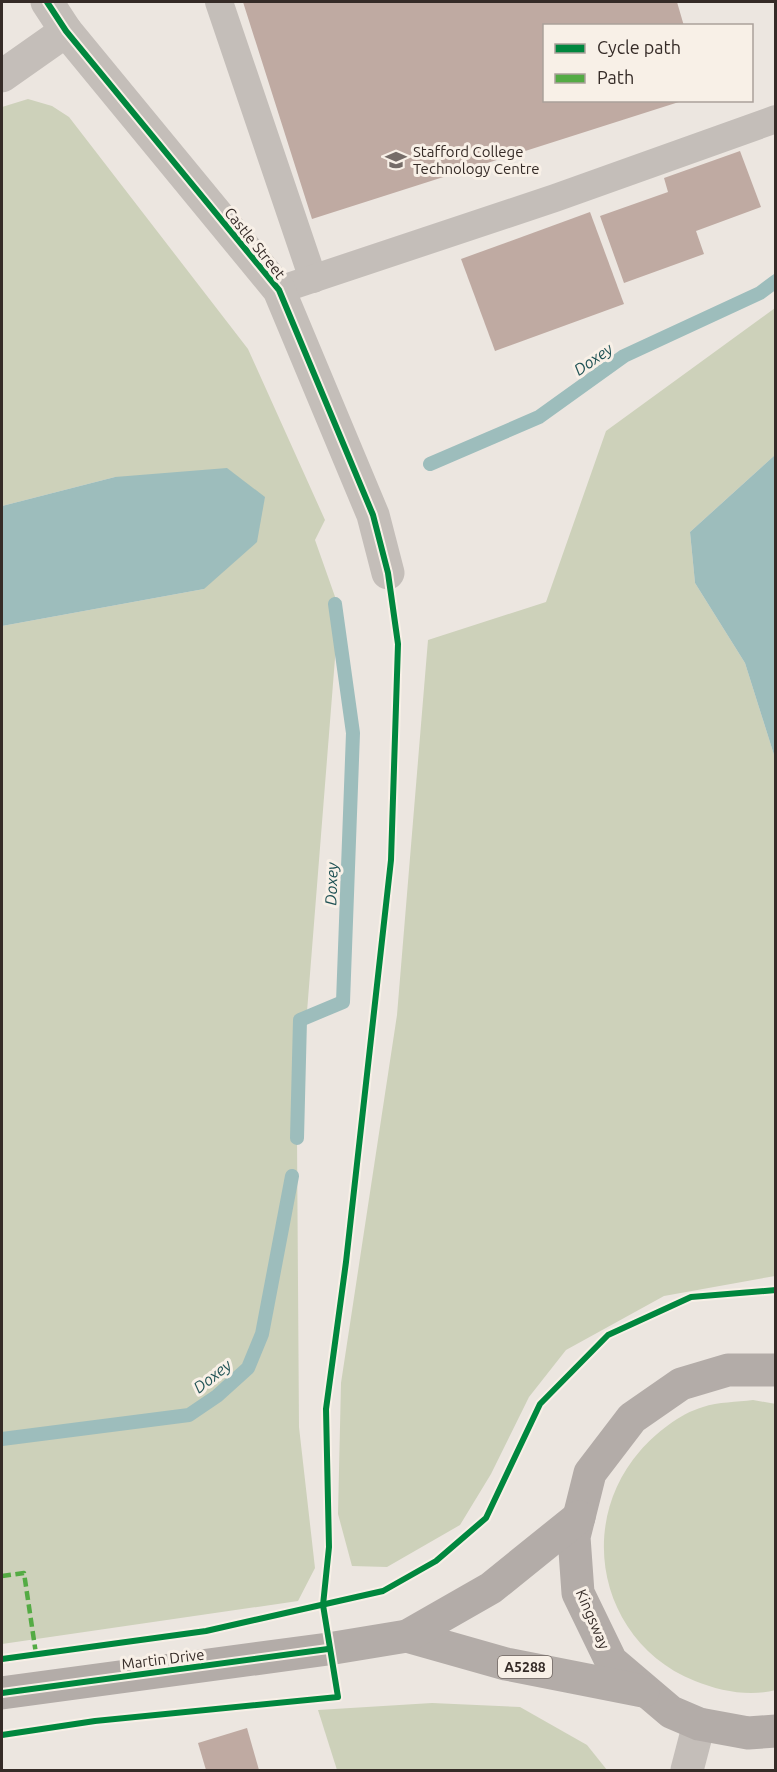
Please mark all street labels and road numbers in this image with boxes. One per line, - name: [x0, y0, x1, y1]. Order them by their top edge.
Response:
- street label: Castle Street: [221, 204, 289, 282]
- street label: Kingsway: [573, 1587, 613, 1651]
- street label: Martin Drive: [121, 1645, 205, 1673]
- road number: A5288: [498, 1656, 552, 1678]

